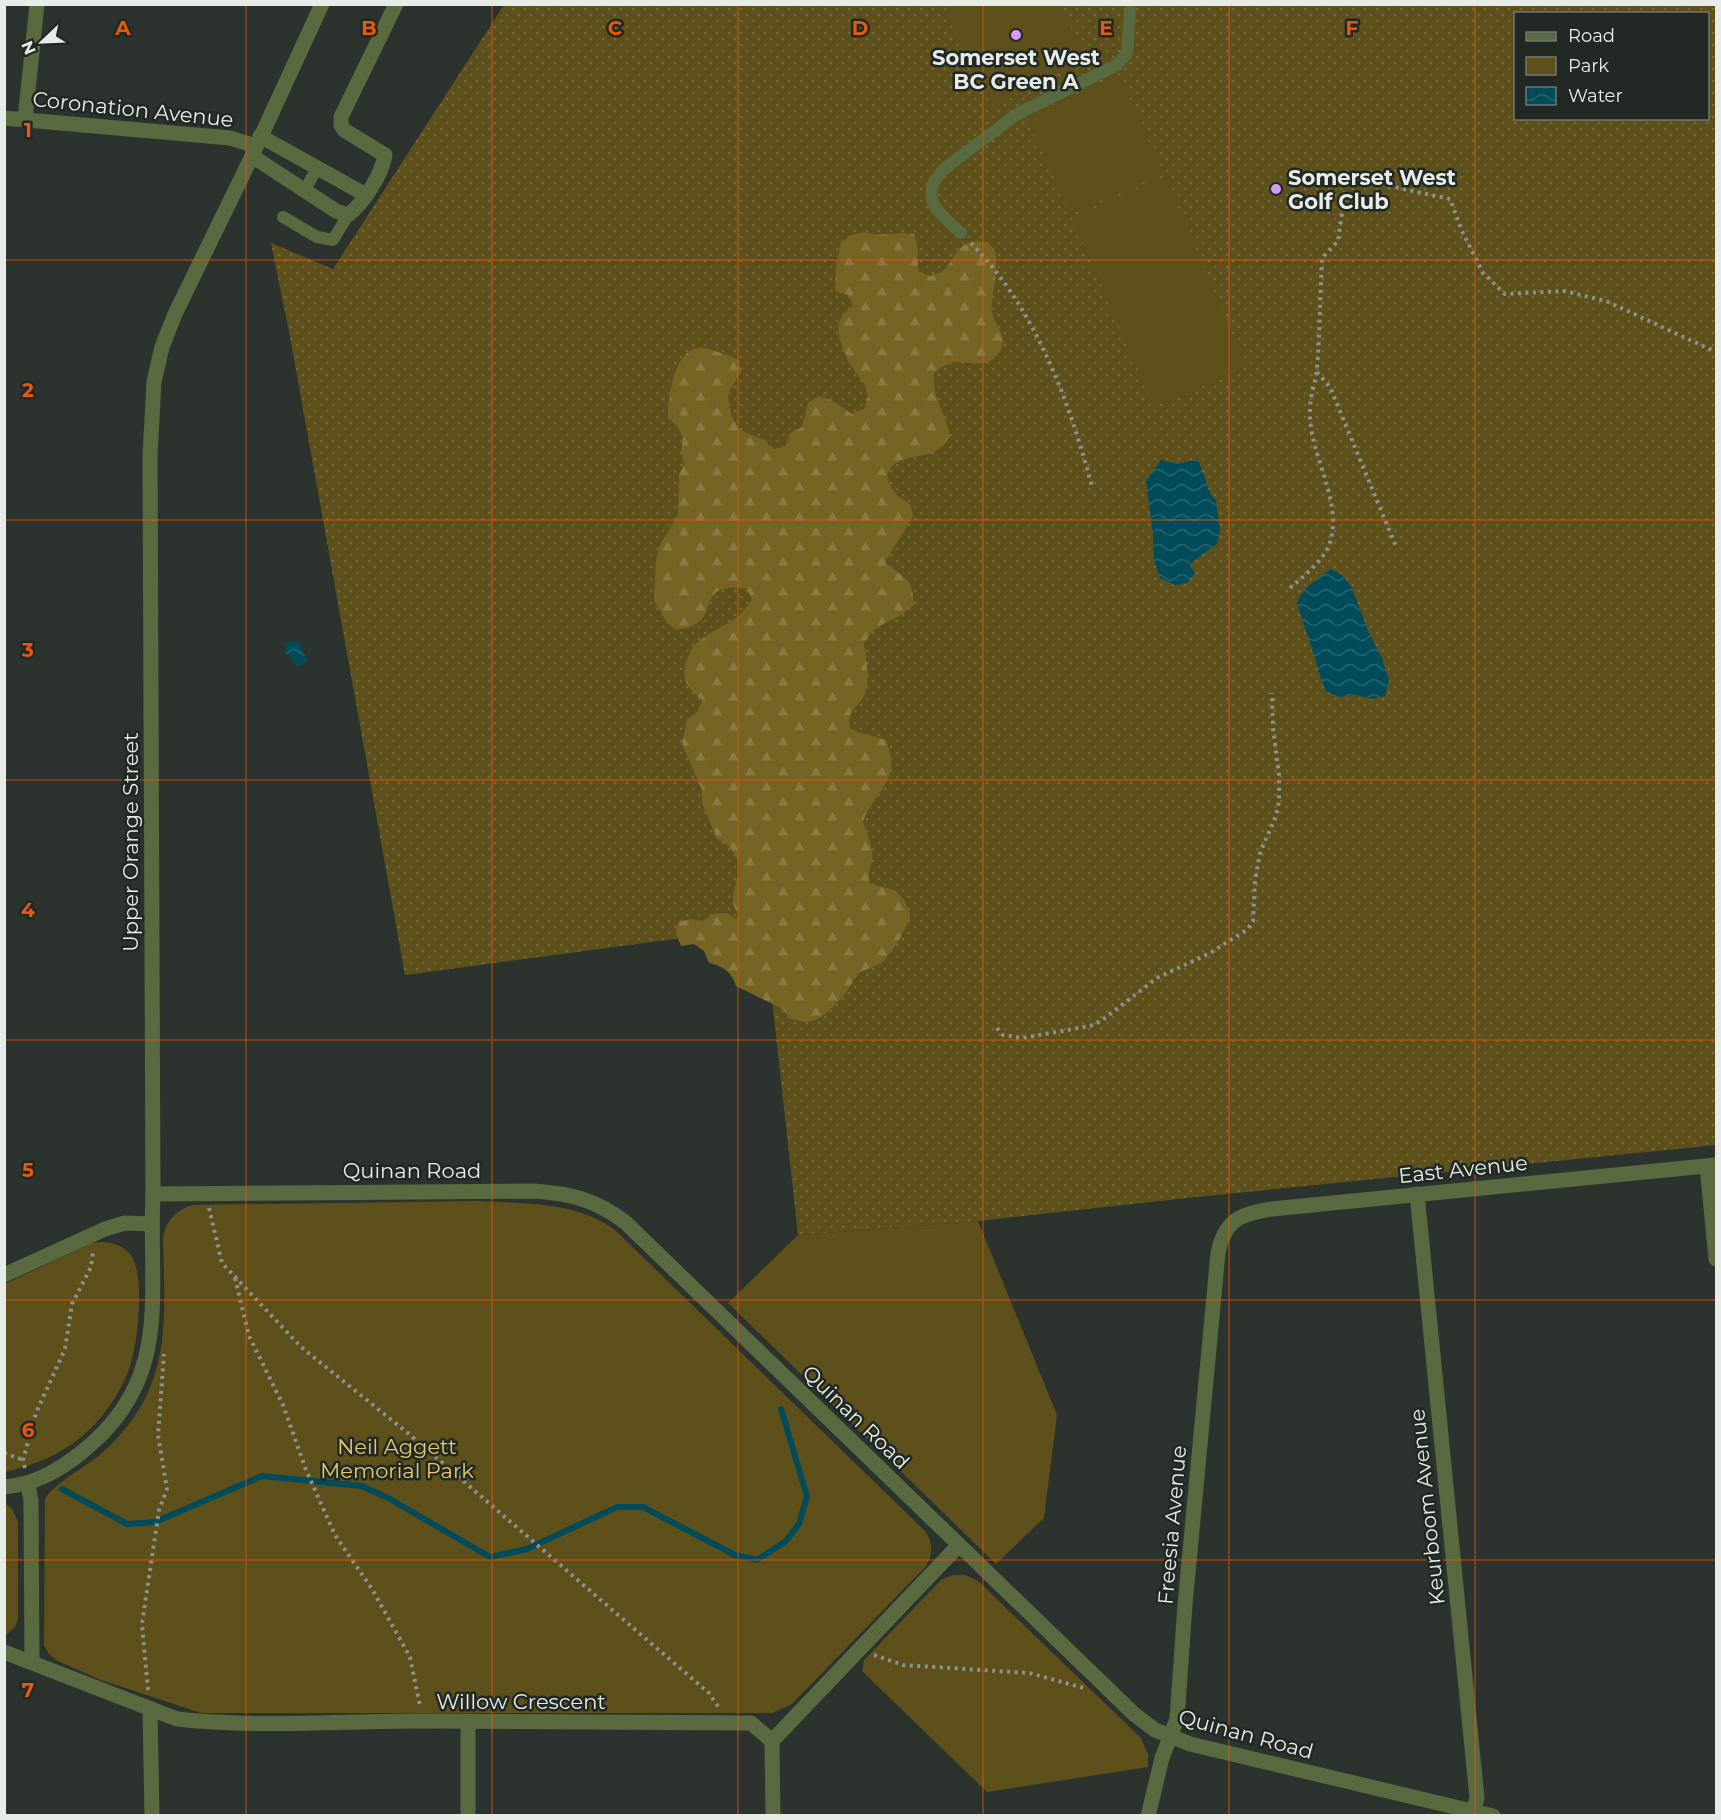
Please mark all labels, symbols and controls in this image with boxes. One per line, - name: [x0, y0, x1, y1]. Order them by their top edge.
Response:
- north arrow: [12, 12, 72, 72]
- legend: [1514, 12, 1709, 120]
- text: A: [114, 16, 131, 40]
- text: B: [361, 16, 377, 40]
- text: C: [608, 16, 623, 40]
- text: D: [852, 16, 868, 40]
- text: E: [1099, 16, 1113, 40]
- text: F: [1346, 16, 1359, 40]
- text: Road: [1568, 25, 1615, 47]
- marker: Somerset West BC Green A: [1009, 28, 1023, 42]
- text: N: [17, 38, 40, 57]
- place label: Somerset West BC Green A: [932, 45, 1100, 94]
- text: Park: [1568, 55, 1609, 77]
- text: Water: [1568, 85, 1623, 107]
- street label: Coronation Avenue: [31, 86, 235, 132]
- text: 1: [24, 118, 32, 142]
- place label: Somerset West Golf Club: [1288, 165, 1456, 214]
- marker: Somerset West Golf Club: [1269, 182, 1283, 196]
- text: 2: [22, 378, 34, 402]
- text: 3: [21, 638, 34, 662]
- street label: Upper Orange Street: [118, 732, 143, 952]
- text: 4: [21, 898, 35, 922]
- street label: East Avenue: [1397, 1150, 1529, 1188]
- text: 5: [22, 1158, 34, 1182]
- street label: Quinan Road: [343, 1158, 481, 1183]
- street label: Quinan Road: [797, 1360, 915, 1474]
- street label: Keurboom Avenue: [1404, 1408, 1450, 1606]
- text: 6: [22, 1418, 35, 1442]
- park label: Neil Aggett Memorial Park: [320, 1434, 474, 1483]
- street label: Freesia Avenue: [1153, 1444, 1191, 1606]
- text: 7: [22, 1678, 34, 1702]
- street label: Willow Crescent: [436, 1689, 606, 1714]
- street label: Quinan Road: [1176, 1704, 1316, 1764]

